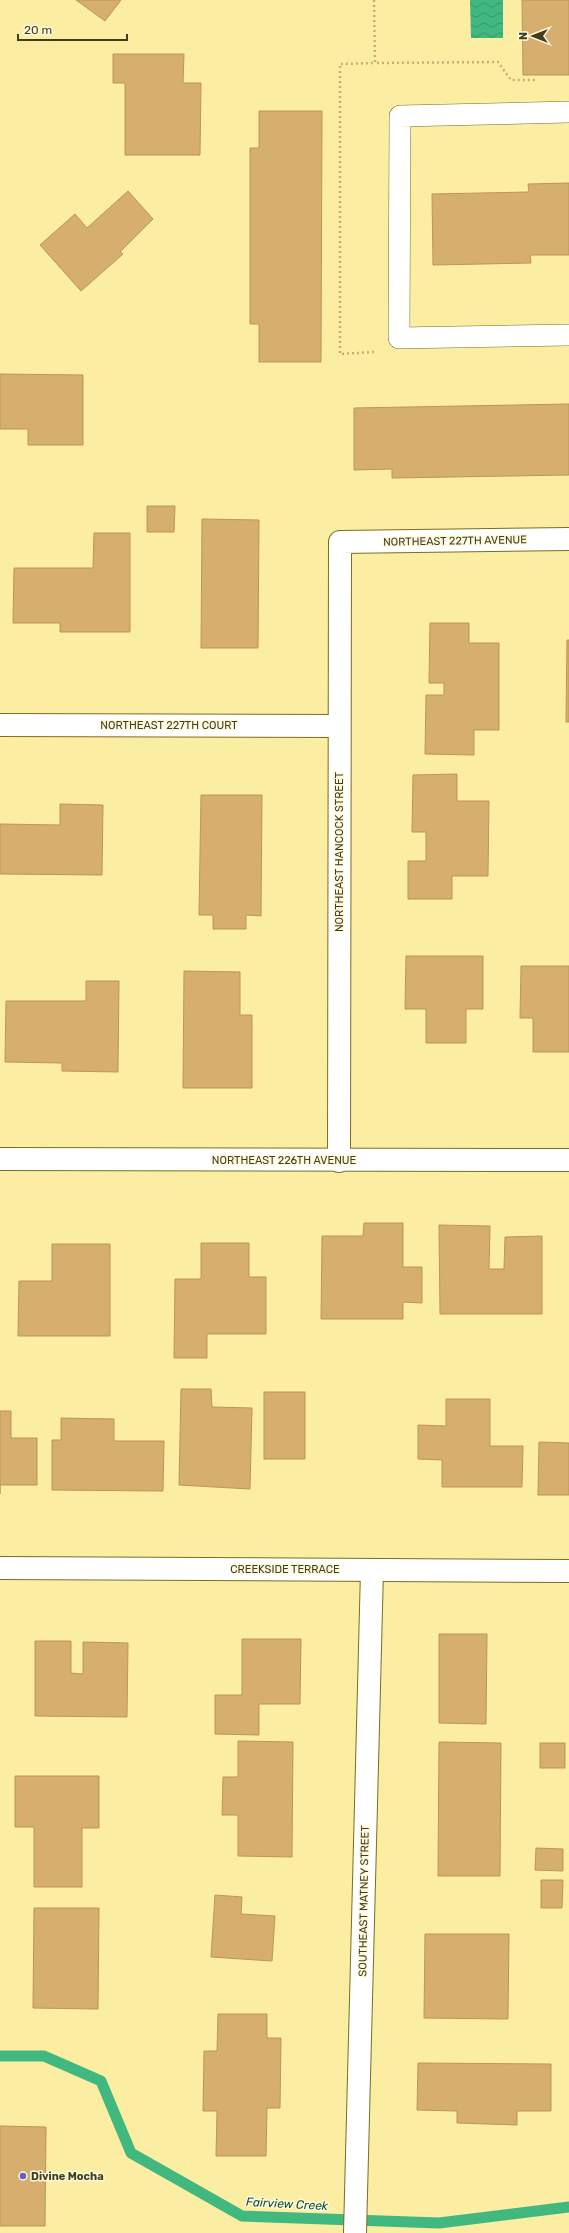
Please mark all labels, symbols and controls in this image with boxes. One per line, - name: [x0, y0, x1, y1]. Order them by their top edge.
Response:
- scale bar: [18, 16, 127, 42]
- north arrow: [513, 16, 553, 56]
- text: 20 m: [24, 23, 52, 37]
- text: N: [517, 32, 530, 40]
- street label: NORTHEAST 227TH AVENUE: [383, 533, 527, 549]
- street label: NORTHEAST 227TH COURT: [100, 719, 238, 732]
- street label: NORTHEAST HANCOCK STREET: [333, 771, 346, 932]
- street label: NORTHEAST 226TH AVENUE: [212, 1154, 356, 1167]
- street label: CREEKSIDE TERRACE: [230, 1563, 340, 1576]
- street label: SOUTHEAST MATNEY STREET: [356, 1825, 372, 1977]
- place label: Divine Mocha: [31, 2170, 104, 2183]
- marker: Divine Mocha: [18, 2171, 28, 2181]
- water label: Fairview Creek: [246, 2195, 329, 2213]

